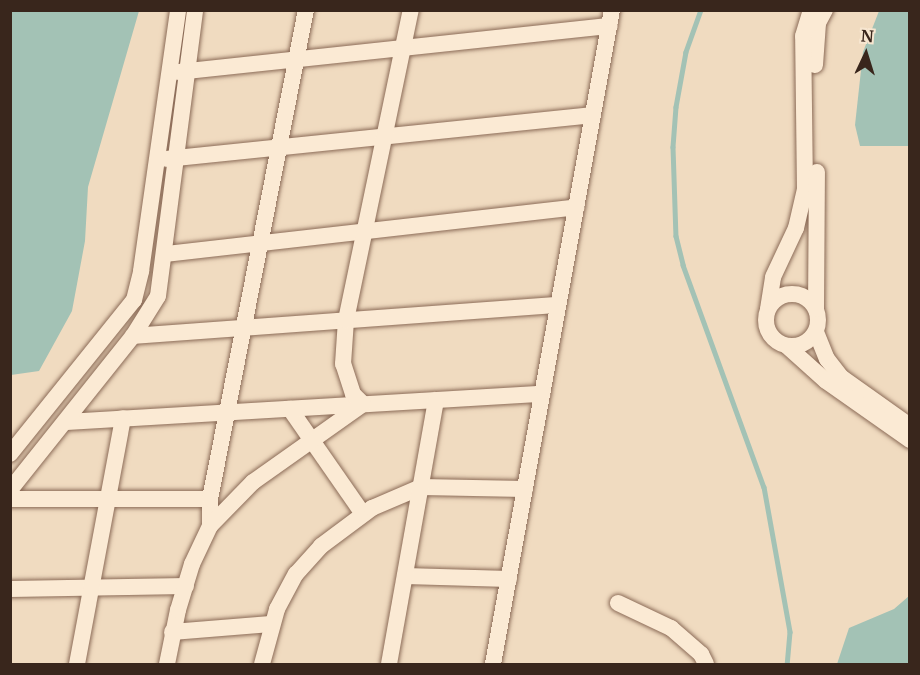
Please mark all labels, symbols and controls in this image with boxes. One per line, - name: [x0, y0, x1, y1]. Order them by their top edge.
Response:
- north arrow: [836, 24, 896, 84]
- text: N: [860, 26, 874, 46]

